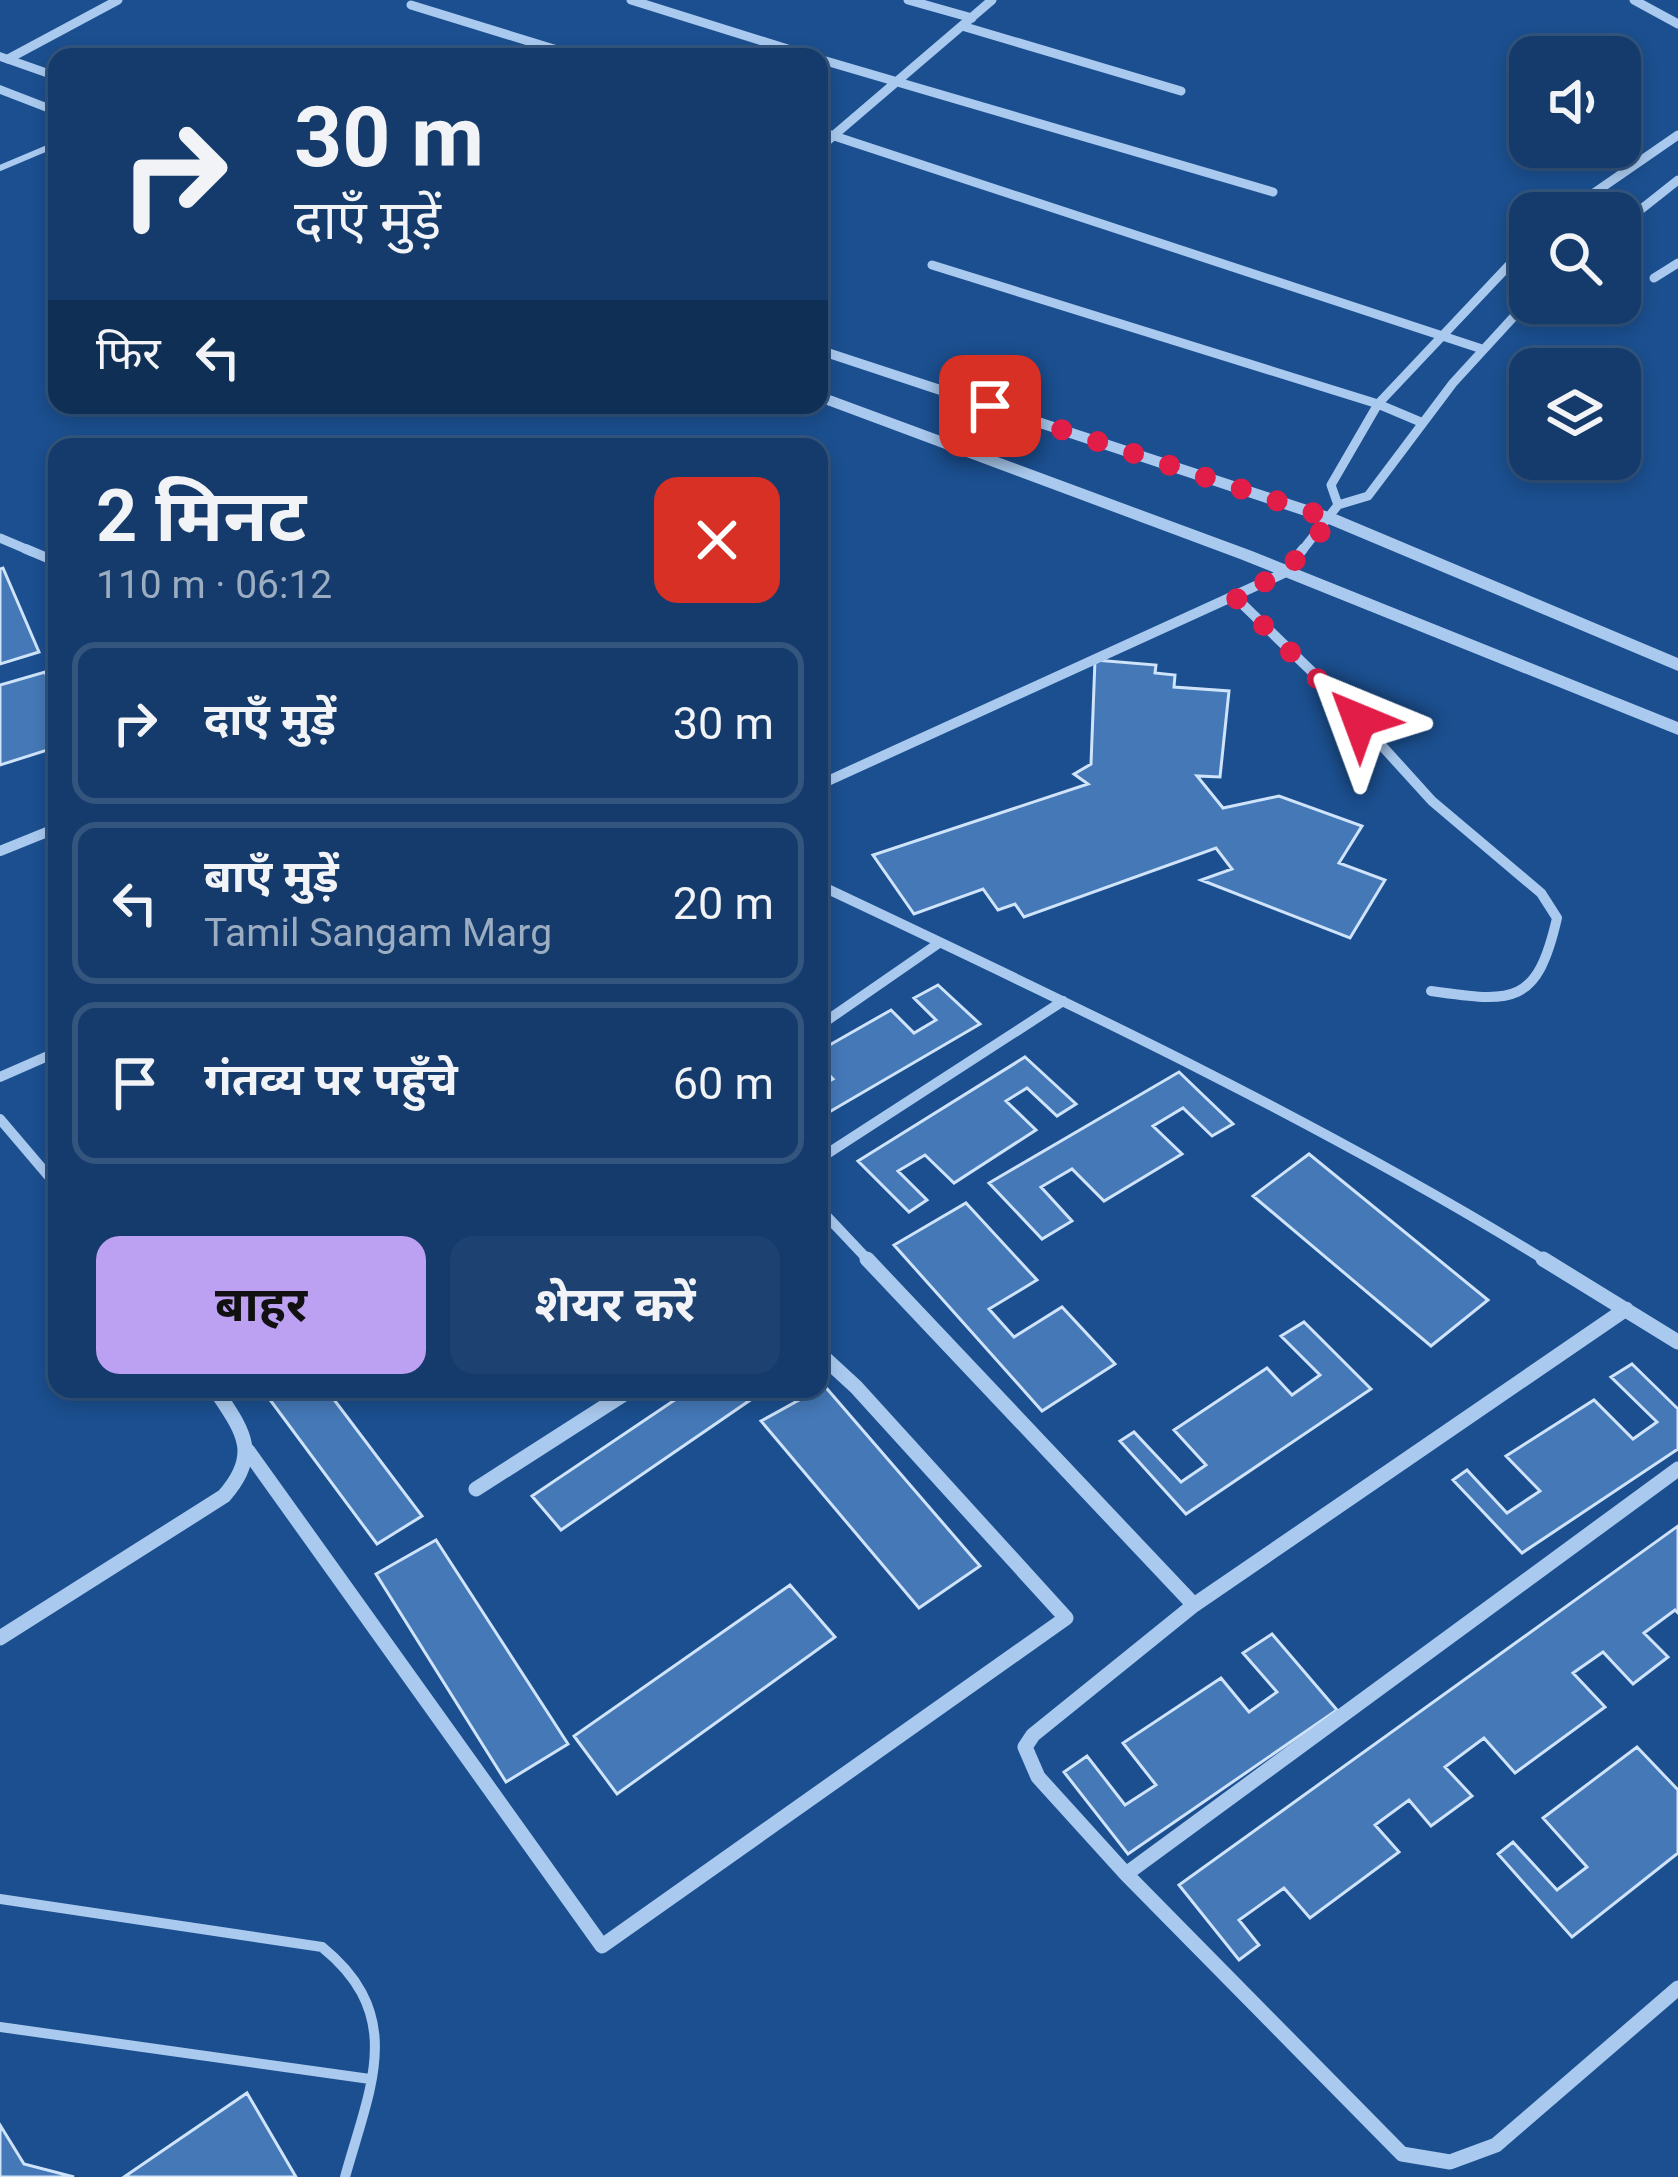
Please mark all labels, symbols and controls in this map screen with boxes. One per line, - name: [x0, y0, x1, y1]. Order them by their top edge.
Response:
- map controls: [1509, 36, 1641, 480]
- button: sound: [1509, 36, 1641, 168]
- text: 30 m: [294, 88, 484, 187]
- icon: right: [96, 96, 252, 252]
- text: दाएँ मुड़ें: [294, 189, 441, 252]
- button: search: [1509, 192, 1641, 324]
- icon: left: [185, 324, 251, 390]
- text: फिर: [96, 327, 161, 380]
- button: layers: [1509, 348, 1641, 480]
- pin: [939, 355, 1041, 457]
- icon: arrive: [957, 373, 1023, 439]
- text: 2 मिनट: [96, 474, 306, 559]
- button: close: [654, 477, 780, 603]
- text: 110 m · 06:12: [96, 562, 332, 608]
- position arrow: [1296, 657, 1422, 783]
- icon: right: [102, 690, 168, 756]
- text: दाएँ मुड़ें: [204, 693, 336, 746]
- text: 30 m: [673, 697, 774, 750]
- text: बाएँ मुड़ें: [204, 850, 339, 903]
- icon: left: [102, 870, 168, 936]
- text: 20 m: [673, 877, 774, 930]
- text: Tamil Sangam Marg: [204, 910, 552, 956]
- icon: arrive: [102, 1050, 168, 1116]
- text: गंतव्य पर पहुँचे: [204, 1053, 458, 1106]
- text: 60 m: [673, 1057, 774, 1110]
- button: बाहर: [96, 1236, 426, 1374]
- button: शेयर करें: [450, 1236, 780, 1374]

